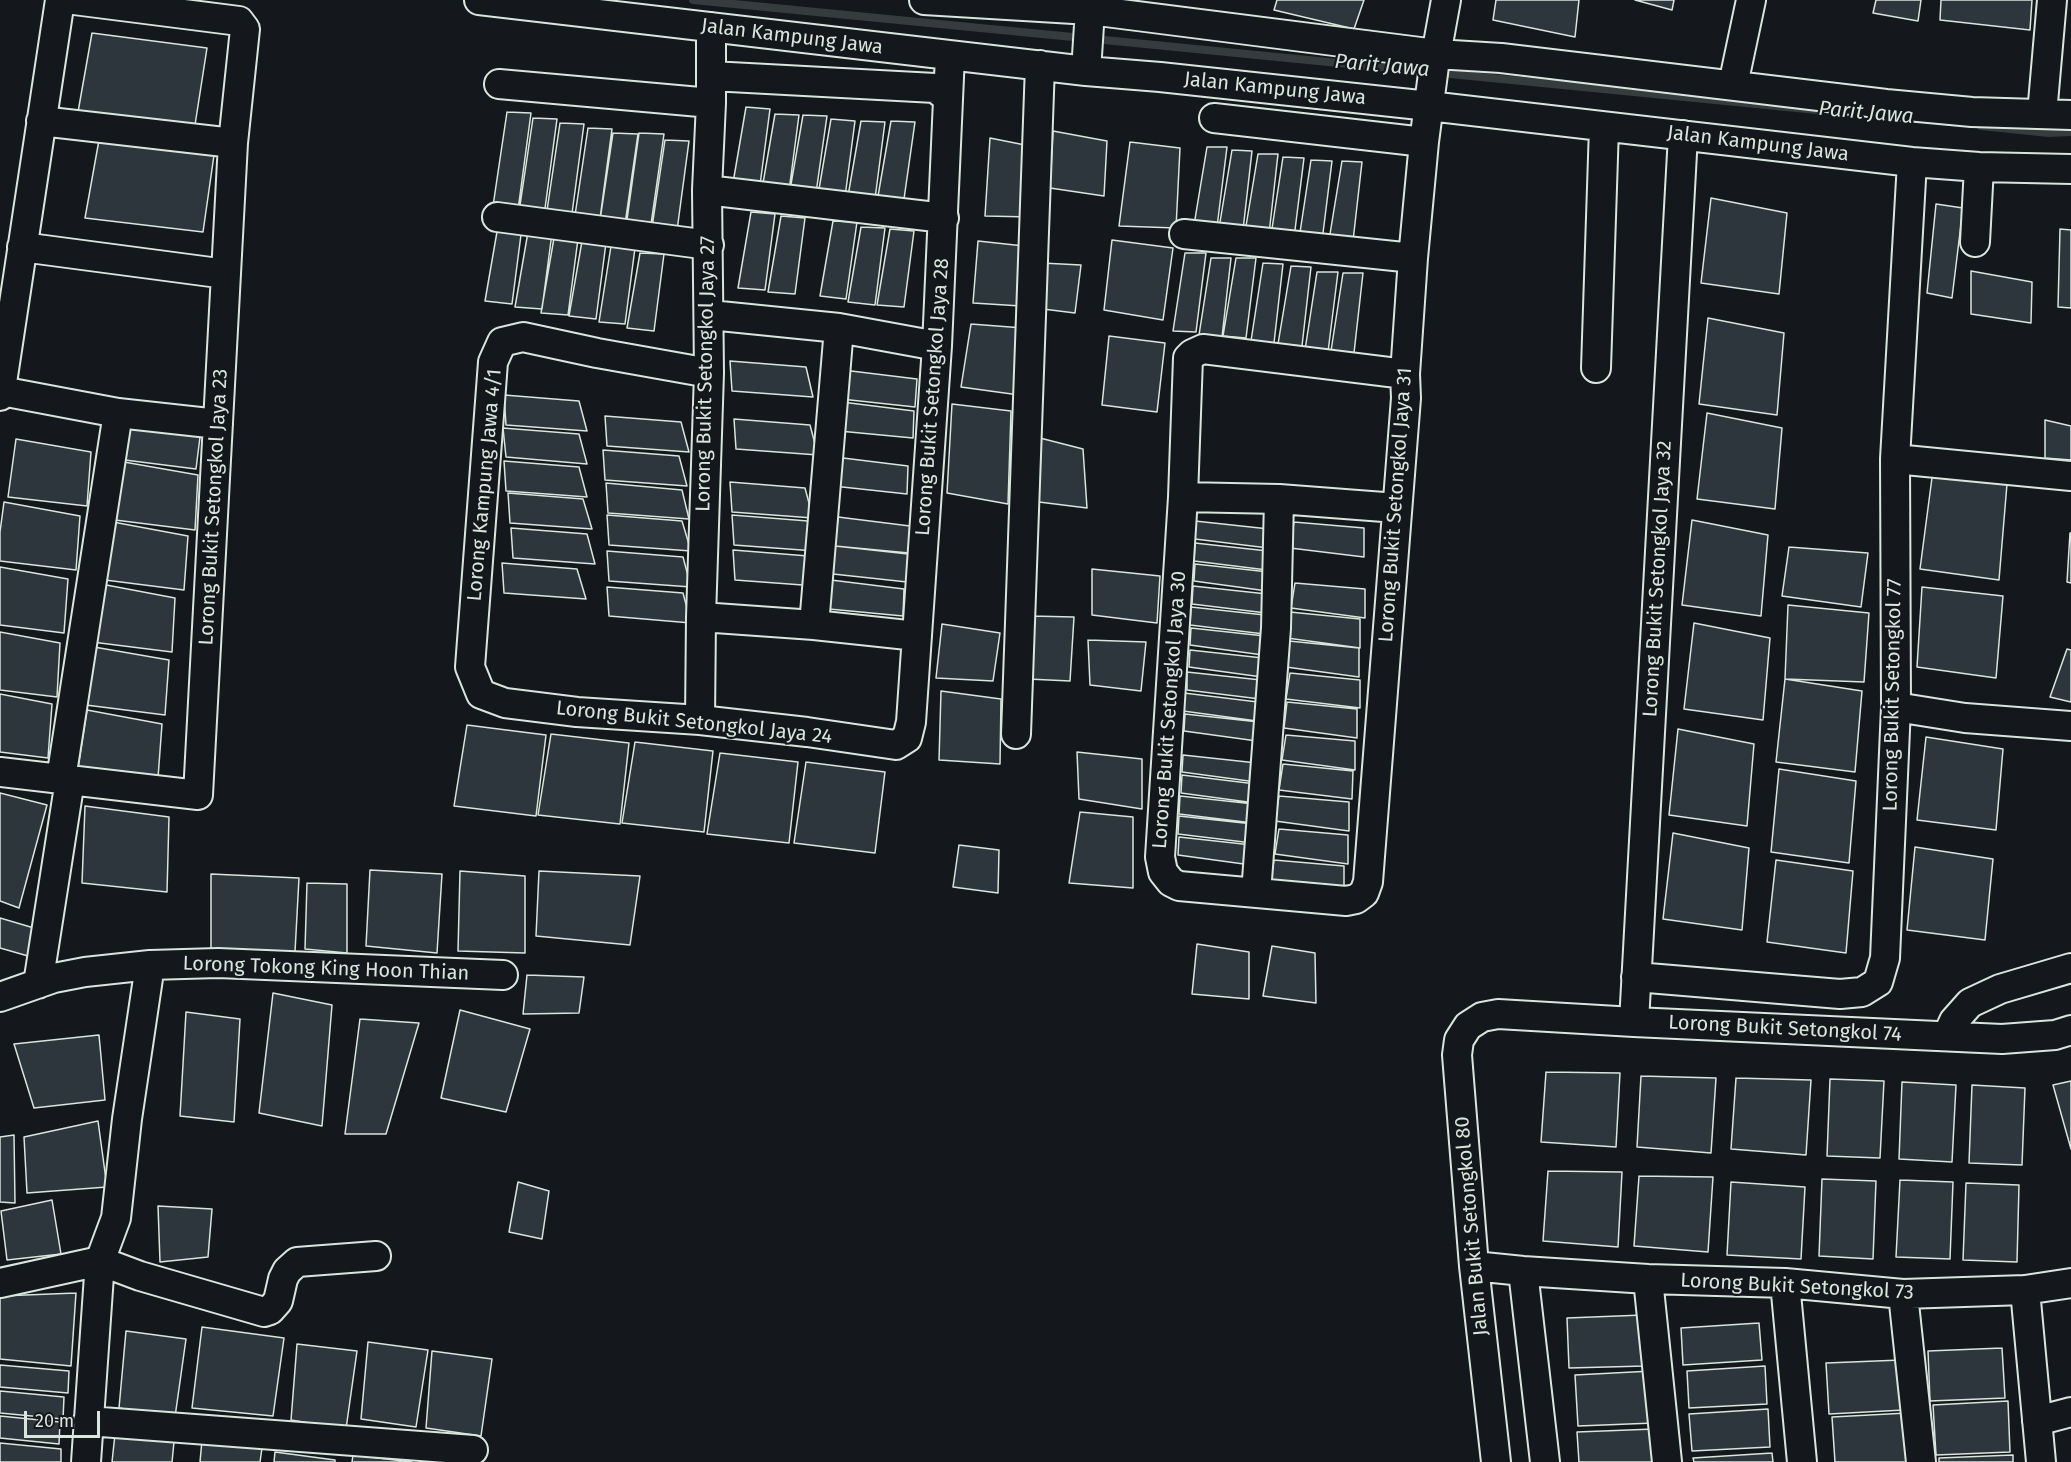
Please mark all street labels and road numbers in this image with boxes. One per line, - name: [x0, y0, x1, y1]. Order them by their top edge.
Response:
- street label: Jalan Kampung Jawa: [700, 14, 884, 60]
- street label: Jalan Kampung Jawa: [1183, 68, 1367, 110]
- street label: Jalan Kampung Jawa: [1666, 121, 1850, 167]
- street label: Lorong Bukit Setongkol Jaya 27: [692, 236, 720, 512]
- street label: Lorong Bukit Setongkol Jaya 28: [911, 257, 955, 537]
- street label: Lorong Bukit Setongkol Jaya 31: [1374, 367, 1418, 643]
- street label: Lorong Bukit Setongkol Jaya 23: [195, 368, 233, 646]
- street label: Lorong Kampung Jawa 4/1: [463, 368, 507, 602]
- street label: Lorong Bukit Setongkol Jaya 32: [1639, 440, 1677, 718]
- street label: Lorong Bukit Setongkol Jaya 30: [1148, 570, 1192, 850]
- street label: Lorong Bukit Setongkol 77: [1879, 578, 1907, 812]
- street label: Lorong Bukit Setongkol Jaya 24: [555, 697, 833, 749]
- street label: Lorong Tokong King Hoon Thian: [182, 952, 470, 986]
- street label: Lorong Bukit Setongkol 74: [1668, 1011, 1902, 1047]
- street label: Jalan Bukit Setongkol 80: [1450, 1115, 1494, 1337]
- street label: Lorong Bukit Setongkol 73: [1680, 1269, 1914, 1305]

